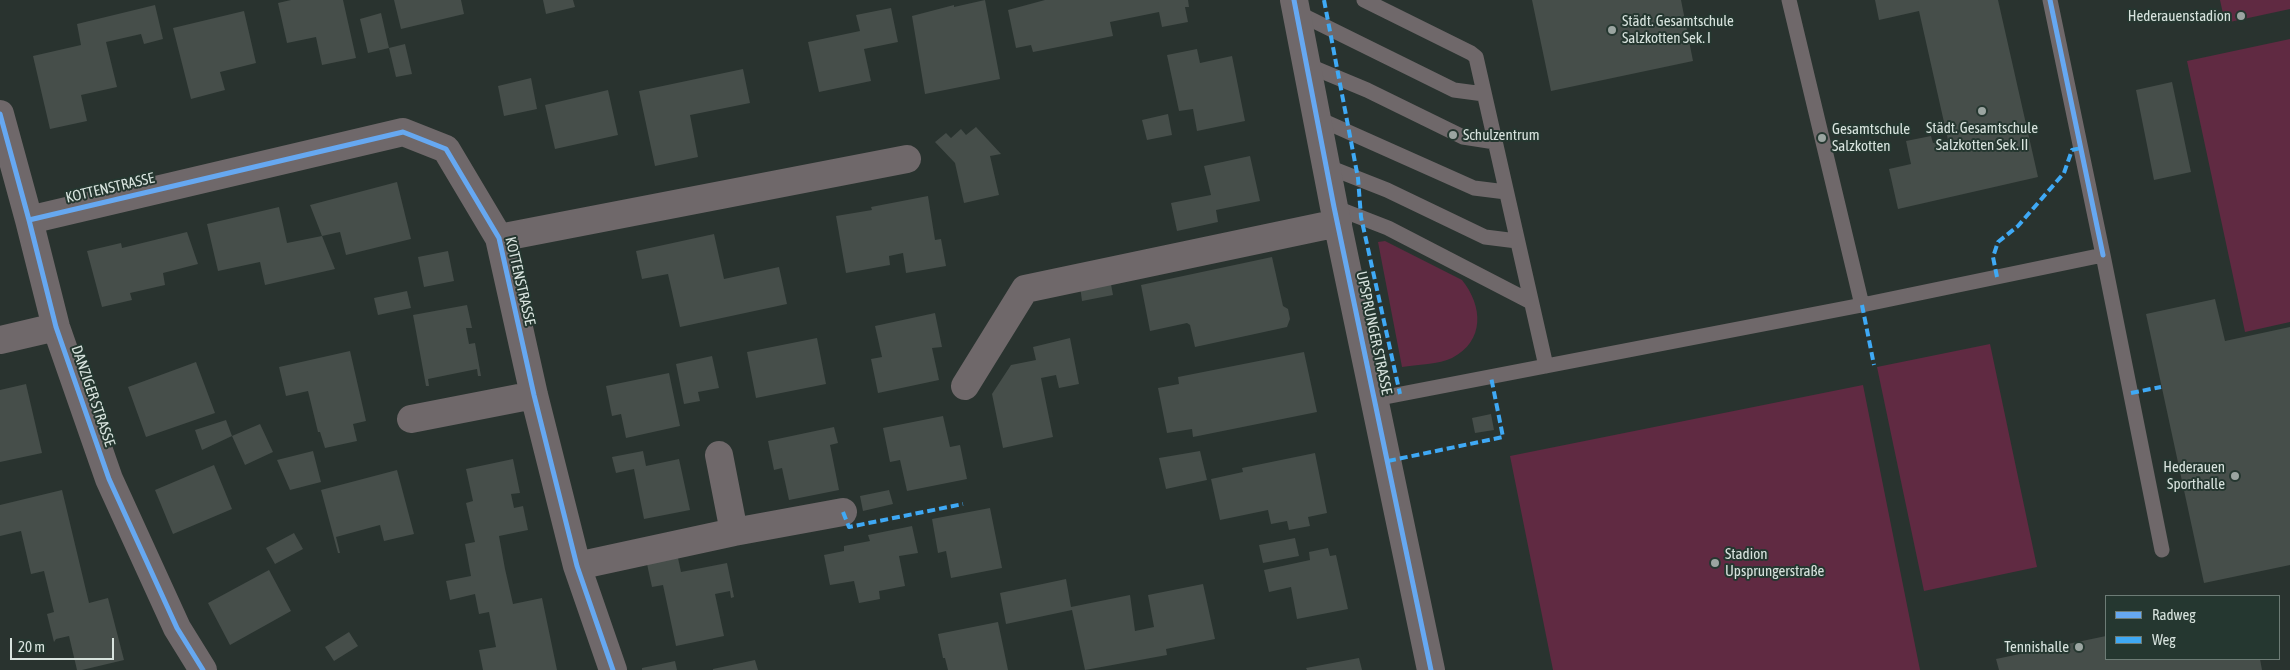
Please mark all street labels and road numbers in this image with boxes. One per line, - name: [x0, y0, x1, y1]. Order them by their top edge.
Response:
- street label: KOTTENSTRASSE: [64, 169, 156, 207]
- street label: KOTTENSTRASSE: [501, 235, 539, 327]
- street label: UPSPRUNGER STRASSE: [1352, 270, 1396, 396]
- street label: DANZIGER STRASSE: [67, 343, 119, 449]

